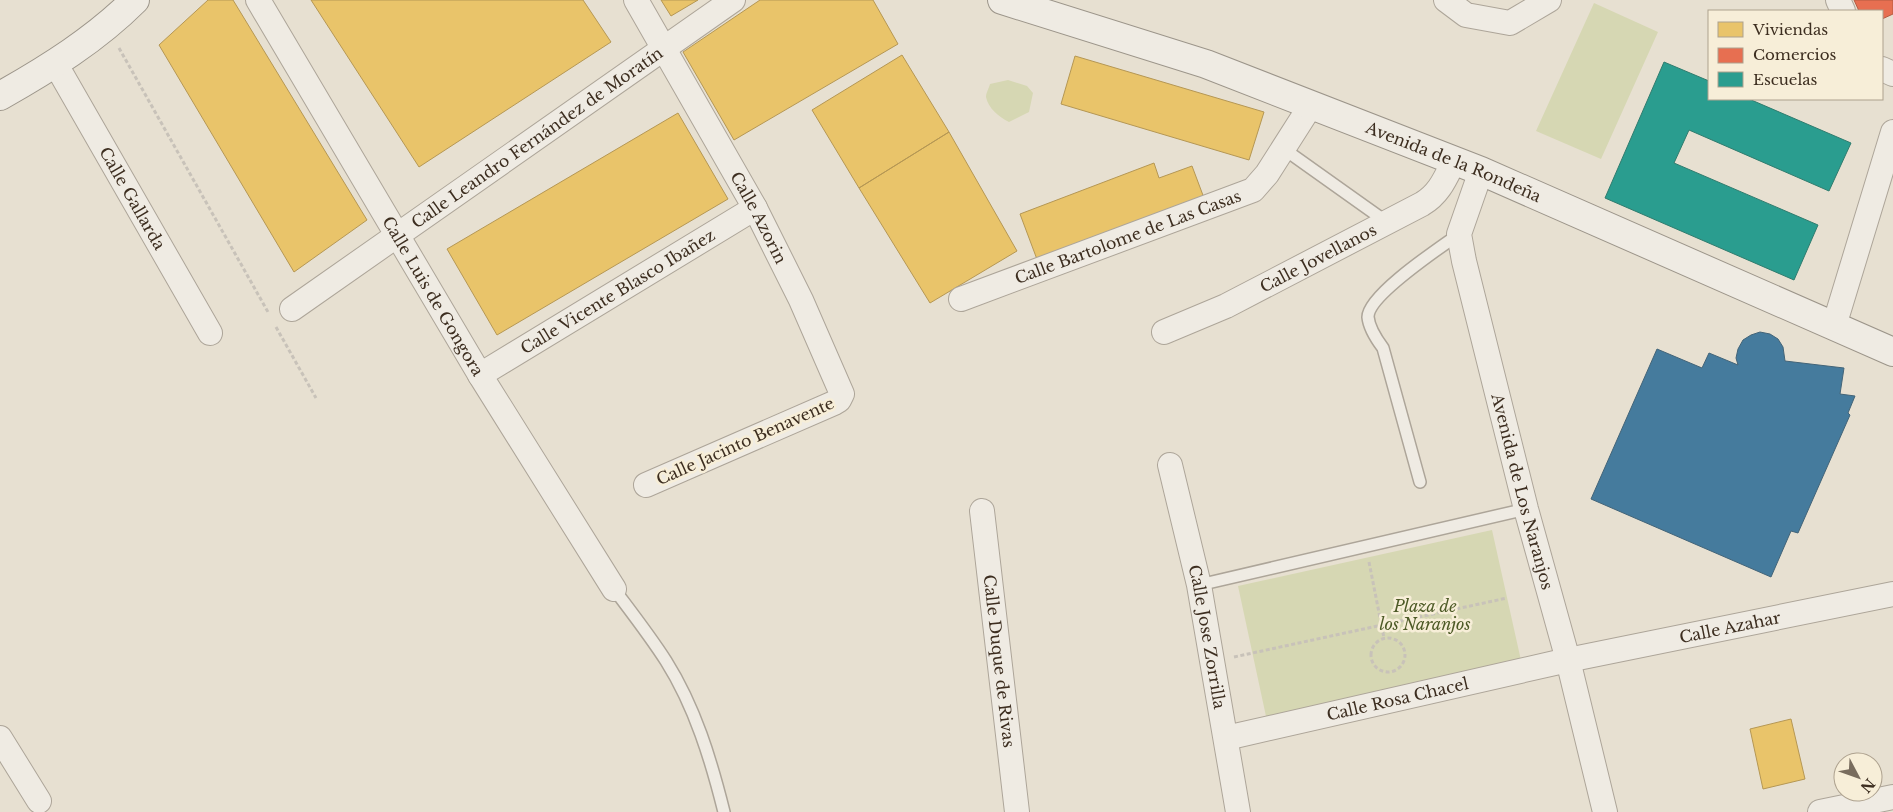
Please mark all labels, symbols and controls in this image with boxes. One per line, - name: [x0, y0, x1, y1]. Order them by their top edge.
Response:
- legend: [1708, 10, 1883, 100]
- text: Viviendas: [1752, 20, 1828, 39]
- street label: Calle Leandro Fernández de Moratín: [407, 42, 666, 232]
- text: Comercios: [1753, 45, 1836, 64]
- text: Escuelas: [1753, 70, 1818, 89]
- street label: Avenida de la Rondeña: [1362, 117, 1545, 206]
- street label: Calle Gallarda: [95, 143, 170, 253]
- street label: Calle Azorin: [726, 168, 791, 267]
- street label: Calle Bartolome de Las Casas: [1012, 185, 1244, 288]
- street label: Calle Luis de Gongora: [378, 213, 488, 380]
- street label: Calle Jovellanos: [1256, 220, 1380, 297]
- street label: Calle Vicente Blasco Ibañez: [517, 225, 719, 358]
- street label: Avenida de Los Naranjos: [1487, 390, 1558, 592]
- street label: Calle Jacinto Benavente: [653, 393, 837, 489]
- street label: Calle Jose Zorrilla: [1184, 563, 1230, 711]
- street label: Calle Duque de Rivas: [979, 573, 1019, 749]
- park label: Plaza de los Naranjos: [1379, 596, 1471, 634]
- street label: Calle Azahar: [1677, 607, 1783, 647]
- street label: Calle Rosa Chacel: [1325, 673, 1471, 725]
- north arrow: [1833, 752, 1883, 802]
- text: N: [1857, 775, 1879, 796]

